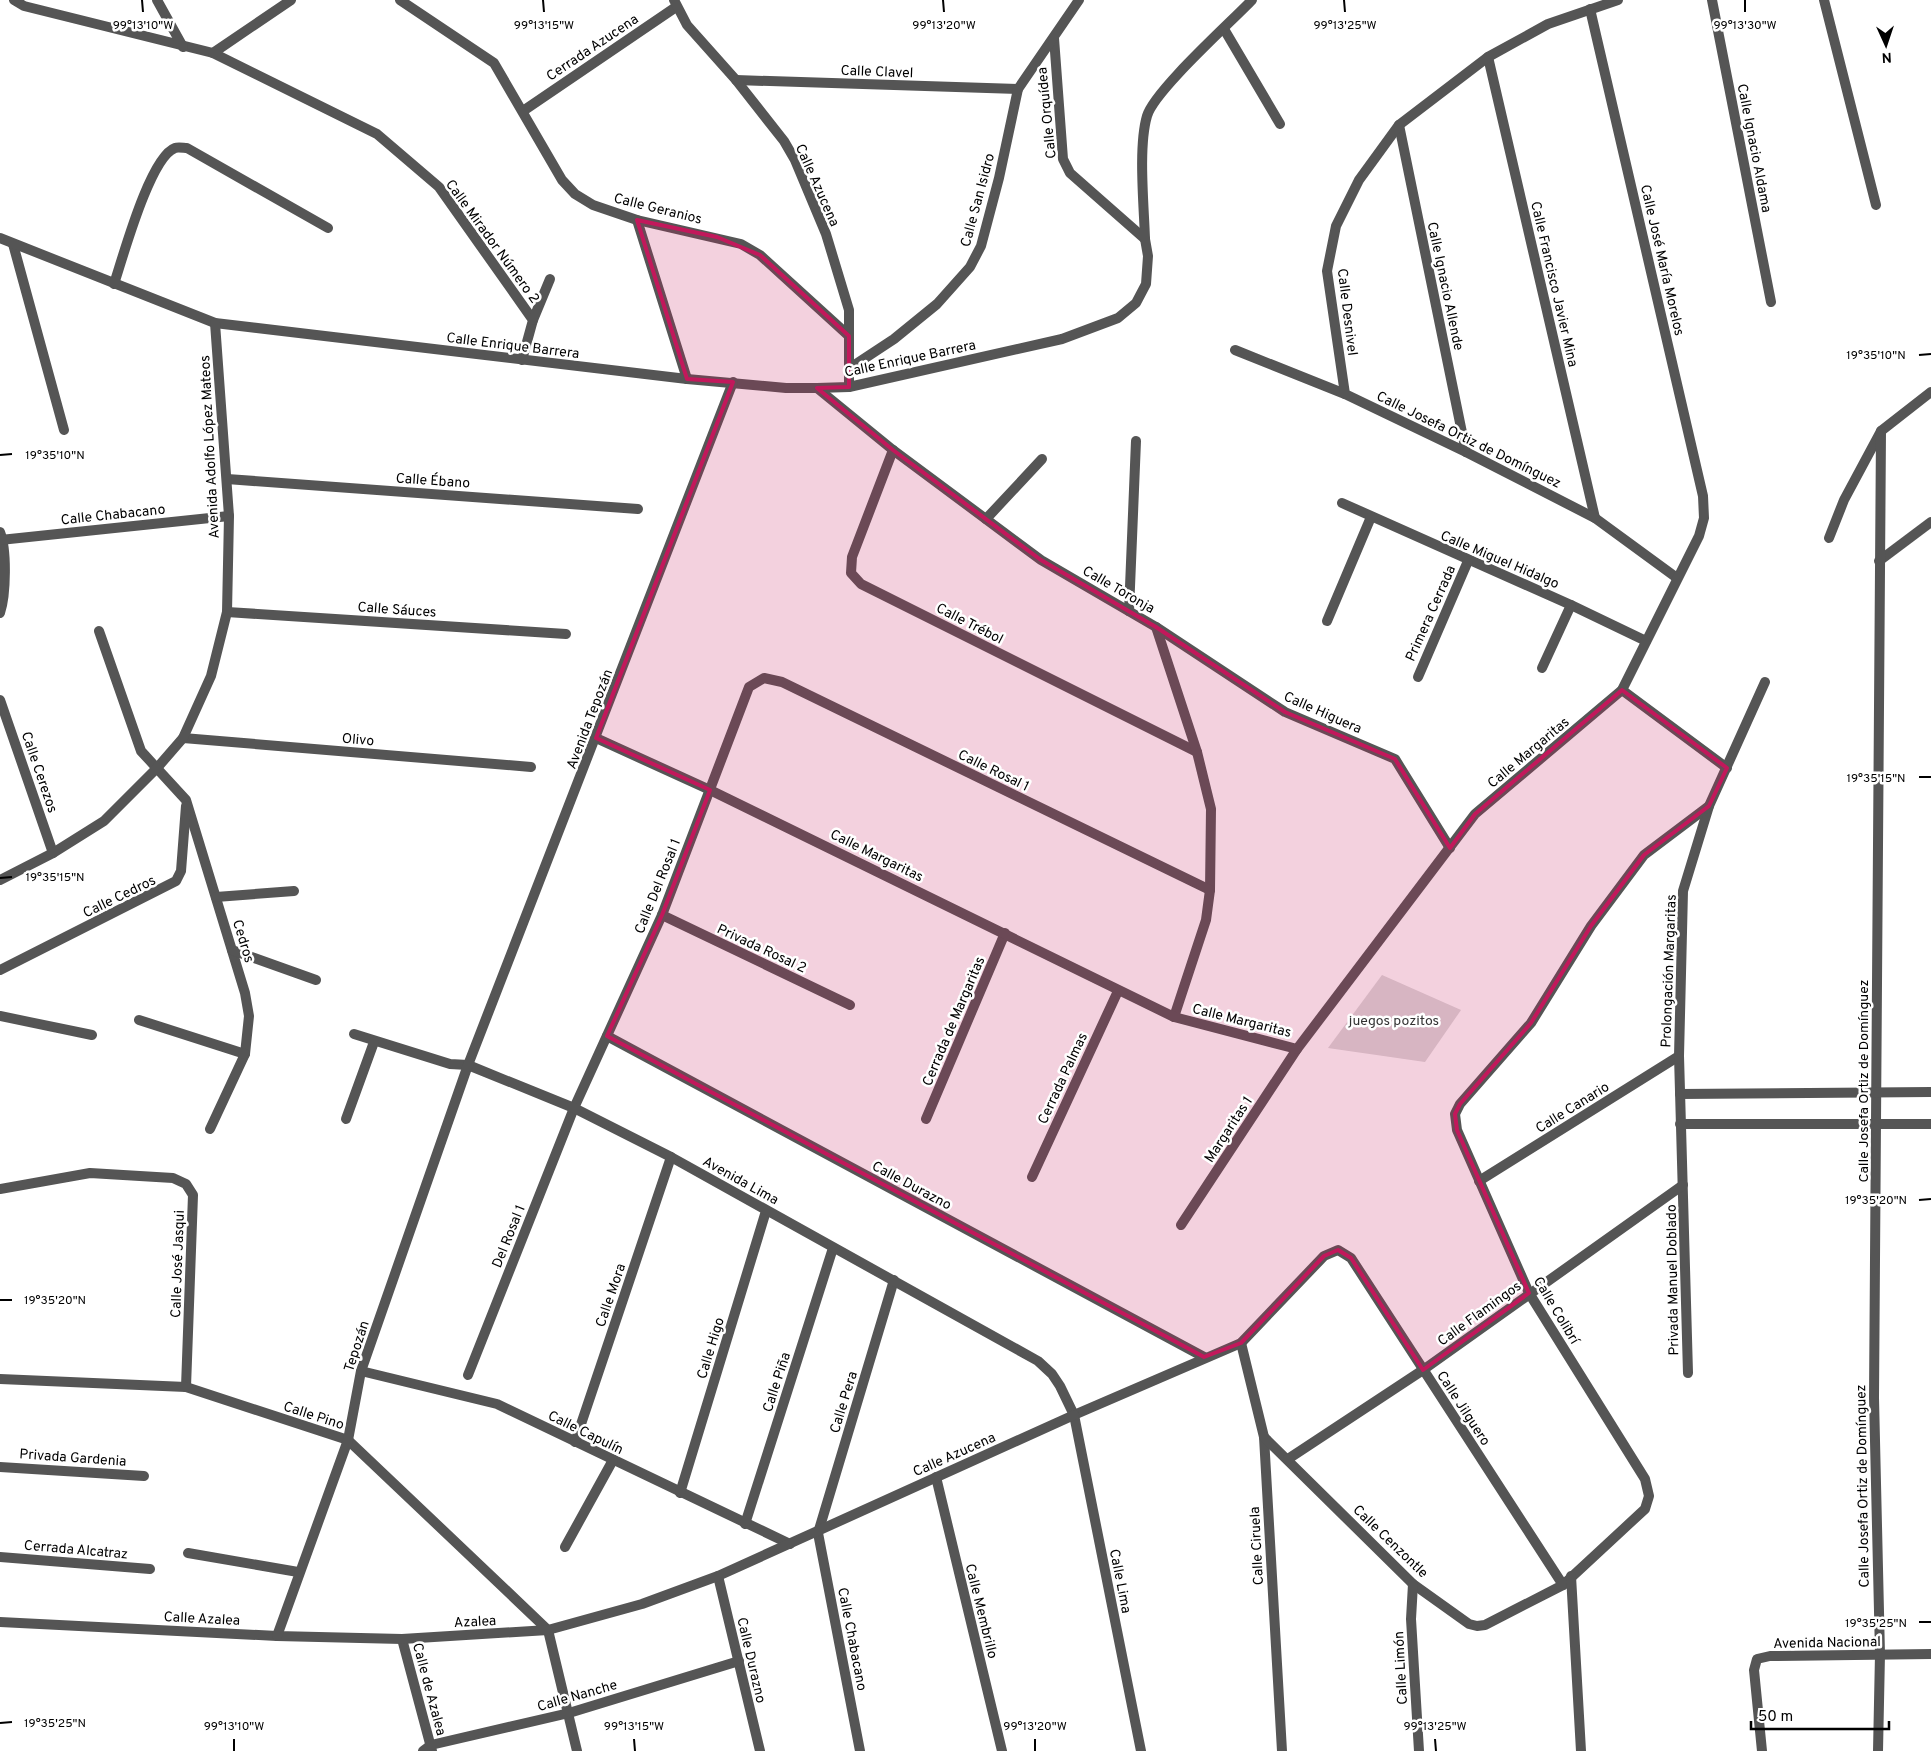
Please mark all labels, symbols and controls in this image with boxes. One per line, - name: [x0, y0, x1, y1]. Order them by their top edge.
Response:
- street label: Cerrada Azucena: [544, 11, 642, 85]
- text: 99°13'10"W: [113, 18, 173, 34]
- text: 99°13'15"W: [514, 18, 574, 34]
- text: 99°13'20"W: [912, 18, 976, 34]
- text: 99°13'25"W: [1313, 18, 1377, 34]
- text: 99°13'30"W: [1713, 18, 1777, 34]
- north arrow: [1861, 20, 1911, 70]
- text: N: [1881, 48, 1892, 65]
- street label: Calle Clavel: [840, 63, 914, 82]
- street label: Calle Orquídea: [1034, 66, 1061, 159]
- street label: Calle Ignacio Aldama: [1733, 82, 1774, 214]
- street label: Calle Azucena: [791, 142, 842, 229]
- street label: Calle San Isidro: [958, 152, 999, 249]
- street label: Calle Mirador Número 2: [441, 177, 542, 307]
- street label: Calle José María Morelos: [1636, 183, 1687, 338]
- street label: Calle Geranios: [612, 190, 703, 229]
- street label: Calle Francisco Javier Mina: [1526, 200, 1581, 369]
- street label: Calle Ignacio Allende: [1423, 220, 1466, 352]
- street label: Calle Desnivel: [1333, 268, 1360, 357]
- street label: Calle Enrique Barrera: [445, 330, 580, 363]
- street label: Calle Enrique Barrera: [843, 337, 978, 382]
- text: 19°35'10"N: [1846, 348, 1906, 364]
- street label: Avenida Adolfo López Mateos: [197, 355, 224, 539]
- street label: Calle Josefa Ortiz de Domínguez: [1373, 388, 1563, 493]
- text: 19°35'10"N: [25, 448, 85, 464]
- street label: Calle Ébano: [395, 469, 471, 493]
- street label: Calle Chabacano: [60, 502, 166, 529]
- street label: Calle Miguel Hidalgo: [1437, 528, 1562, 593]
- street label: Calle Toronja: [1079, 563, 1157, 618]
- street label: Primera Cerrada: [1403, 563, 1460, 664]
- street label: Calle Sáuces: [357, 599, 437, 622]
- street label: Calle Trébol: [933, 600, 1006, 649]
- street label: Avenida Tepozán: [564, 667, 617, 772]
- street label: Calle Higuera: [1281, 689, 1364, 738]
- street label: Calle Margaritas: [1485, 714, 1573, 792]
- street label: Calle Cerezos: [17, 730, 60, 815]
- street label: Olivo: [341, 731, 375, 750]
- street label: Calle Rosal 1: [955, 747, 1032, 796]
- text: 19°35'15"N: [1846, 771, 1906, 787]
- street label: Calle Margaritas: [827, 826, 926, 886]
- street label: Calle Del Rosal 1: [632, 837, 685, 937]
- text: 19°35'15"N: [25, 870, 85, 886]
- street label: Calle Cedros: [81, 872, 159, 922]
- street label: Prolongación Margaritas: [1658, 894, 1681, 1048]
- street label: Cedros: [228, 918, 257, 965]
- street label: Privada Rosal 2: [714, 921, 809, 977]
- street label: Cerrada de Margaritas: [919, 954, 989, 1089]
- street label: Calle Josefa Ortiz de Domínguez: [1856, 979, 1873, 1183]
- street label: Calle Margaritas: [1190, 1001, 1293, 1042]
- park label: juegos pozitos: [1348, 1013, 1439, 1030]
- street label: Cerrada Palmas: [1035, 1030, 1092, 1127]
- street label: Calle Canario: [1533, 1079, 1613, 1138]
- street label: Margaritas 1: [1202, 1094, 1257, 1166]
- street label: Avenida Lima: [699, 1153, 781, 1209]
- street label: Calle Durazno: [869, 1158, 954, 1214]
- text: 19°35'20"N: [1845, 1193, 1907, 1209]
- street label: Del Rosal 1: [489, 1203, 530, 1271]
- street label: Privada Manuel Doblado: [1664, 1204, 1683, 1356]
- street label: Calle José Jasqui: [168, 1210, 189, 1318]
- street label: Calle Mora: [593, 1261, 630, 1330]
- street label: Calle Colibrí: [1529, 1274, 1583, 1349]
- street label: Calle Flamingos: [1435, 1278, 1525, 1350]
- text: 19°35'20"N: [24, 1293, 86, 1309]
- street label: Calle Higo: [694, 1315, 729, 1381]
- street label: Tepozán: [341, 1319, 374, 1374]
- street label: Calle Piña: [760, 1350, 795, 1415]
- street label: Calle Jilguero: [1432, 1368, 1493, 1450]
- street label: Calle Pera: [827, 1370, 862, 1435]
- street label: Calle Josefa Ortiz de Domínguez: [1853, 1384, 1874, 1588]
- street label: Calle Pino: [281, 1399, 346, 1434]
- street label: Calle Capulín: [545, 1408, 626, 1459]
- street label: Calle Azucena: [911, 1430, 998, 1481]
- street label: Privada Gardenia: [19, 1446, 127, 1471]
- street label: Calle Cenzontle: [1349, 1502, 1431, 1582]
- street label: Calle Ciruela: [1247, 1506, 1268, 1586]
- street label: Cerrada Alcatraz: [23, 1537, 129, 1564]
- street label: Calle Lima: [1105, 1548, 1134, 1615]
- street label: Calle Membrillo: [961, 1562, 1001, 1661]
- street label: Calle Chabacano: [833, 1586, 870, 1693]
- street label: Calle Azalea: [163, 1609, 241, 1630]
- street label: Azalea: [453, 1613, 497, 1632]
- street label: Calle Durazno: [732, 1616, 769, 1705]
- text: 19°35'25"N: [1845, 1616, 1907, 1632]
- street label: Calle Limón: [1391, 1631, 1412, 1705]
- street label: Avenida Nacional: [1773, 1634, 1881, 1653]
- street label: Calle de Azalea: [408, 1641, 449, 1738]
- street label: Calle Nanche: [535, 1677, 619, 1716]
- scale bar: [1751, 1698, 1888, 1730]
- text: 50 m: [1758, 1708, 1793, 1727]
- text: 19°35'25"N: [24, 1716, 86, 1732]
- text: 99°13'10"W: [204, 1719, 264, 1735]
- text: 99°13'15"W: [604, 1719, 664, 1735]
- text: 99°13'20"W: [1003, 1719, 1067, 1735]
- text: 99°13'25"W: [1403, 1719, 1467, 1735]

